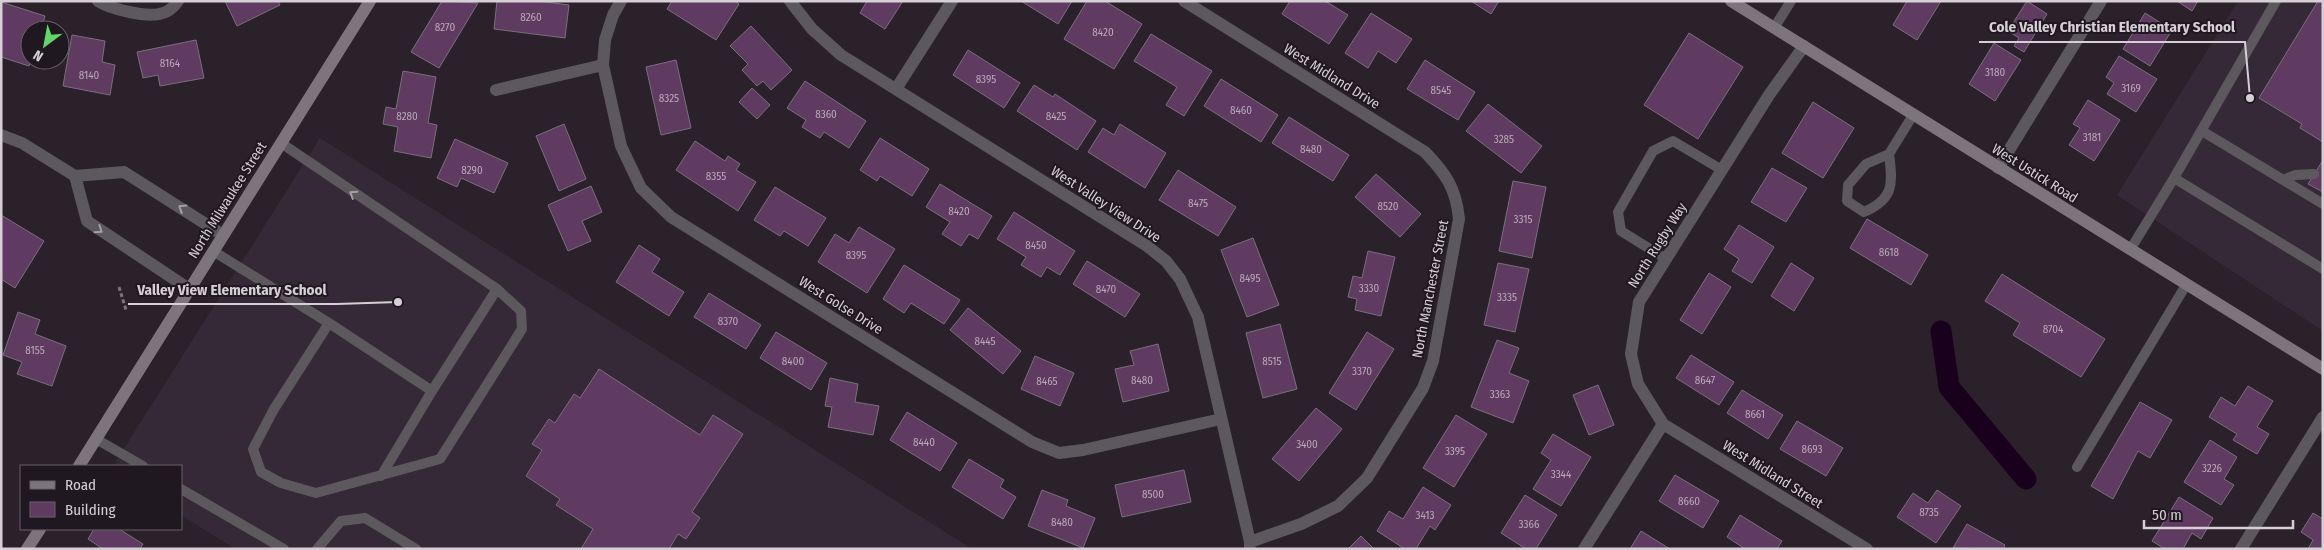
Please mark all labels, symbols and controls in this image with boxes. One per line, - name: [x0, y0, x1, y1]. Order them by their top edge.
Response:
- house number: 8260: [520, 11, 542, 24]
- callout: Cole Valley Christian Elementary School: [1979, 12, 2245, 42]
- text: Cole Valley Christian Elementary School: [1989, 18, 2236, 36]
- north arrow: [20, 20, 70, 70]
- house number: 8270: [435, 21, 455, 34]
- house number: 8420: [1092, 26, 1114, 39]
- street label: West Midland Drive: [1280, 40, 1383, 113]
- text: N: [30, 46, 46, 65]
- house number: 8164: [160, 57, 181, 70]
- house number: 3180: [1985, 66, 2005, 79]
- house number: 8140: [79, 69, 100, 82]
- house number: 8395: [976, 73, 996, 86]
- house number: 3169: [2121, 82, 2141, 95]
- house number: 8545: [1431, 84, 1451, 97]
- house number: 8325: [659, 92, 679, 105]
- house number: 8460: [1230, 104, 1252, 117]
- house number: 8360: [815, 108, 837, 121]
- house number: 8280: [396, 110, 418, 123]
- house number: 8425: [1046, 110, 1066, 123]
- house number: 3181: [2083, 131, 2101, 144]
- house number: 3285: [1494, 133, 1514, 146]
- street label: North Milwaukee Street: [185, 138, 270, 262]
- street label: West Ustick Road: [1989, 140, 2081, 207]
- house number: 8480: [1300, 143, 1322, 156]
- street label: West Valley View Drive: [1048, 162, 1164, 246]
- house number: 8290: [461, 164, 483, 177]
- house number: 8355: [706, 170, 726, 183]
- one-way arrow: [349, 190, 358, 200]
- house number: 8475: [1188, 197, 1208, 210]
- street label: North Rugby Way: [1624, 199, 1691, 291]
- house number: 8520: [1377, 200, 1399, 213]
- one-way arrow: [178, 205, 187, 215]
- house number: 8420: [948, 205, 970, 218]
- house number: 3315: [1514, 213, 1533, 226]
- street label: North Manchester Street: [1409, 218, 1452, 360]
- one-way arrow: [94, 223, 103, 233]
- house number: 8450: [1025, 239, 1047, 252]
- house number: 8618: [1879, 246, 1900, 259]
- house number: 8395: [846, 249, 866, 262]
- house number: 8495: [1239, 272, 1261, 285]
- street label: West Golse Drive: [796, 273, 886, 338]
- callout: Valley View Elementary School: [128, 274, 337, 304]
- text: Valley View Elementary School: [136, 281, 328, 299]
- house number: 3330: [1359, 282, 1380, 295]
- house number: 8470: [1096, 283, 1117, 296]
- house number: 3335: [1497, 291, 1517, 304]
- house number: 8370: [718, 315, 738, 328]
- house number: 8704: [2043, 323, 2064, 336]
- house number: 8445: [974, 335, 996, 348]
- house number: 8155: [25, 344, 45, 357]
- house number: 8400: [782, 355, 804, 368]
- house number: 8515: [1262, 355, 1282, 368]
- house number: 3370: [1352, 365, 1372, 378]
- house number: 8480: [1131, 374, 1153, 387]
- house number: 8647: [1695, 374, 1716, 387]
- house number: 8465: [1036, 375, 1058, 388]
- house number: 3363: [1490, 388, 1510, 401]
- house number: 8661: [1745, 408, 1765, 421]
- house number: 8440: [913, 436, 935, 449]
- street label: West Midland Street: [1719, 437, 1826, 512]
- house number: 3400: [1296, 438, 1318, 451]
- house number: 8693: [1802, 443, 1822, 456]
- house number: 3395: [1445, 445, 1465, 458]
- house number: 3226: [2202, 462, 2223, 475]
- legend: [20, 465, 182, 530]
- house number: 3344: [1551, 468, 1572, 481]
- text: Road: [65, 476, 96, 494]
- house number: 8500: [1142, 488, 1164, 501]
- house number: 8660: [1678, 495, 1700, 508]
- scale bar: [2144, 498, 2293, 530]
- text: Building: [65, 501, 116, 519]
- house number: 8735: [1919, 506, 1939, 519]
- text: 50 m: [2152, 506, 2182, 524]
- house number: 3413: [1416, 509, 1434, 522]
- house number: 8480: [1051, 516, 1073, 529]
- house number: 3366: [1519, 518, 1540, 531]

